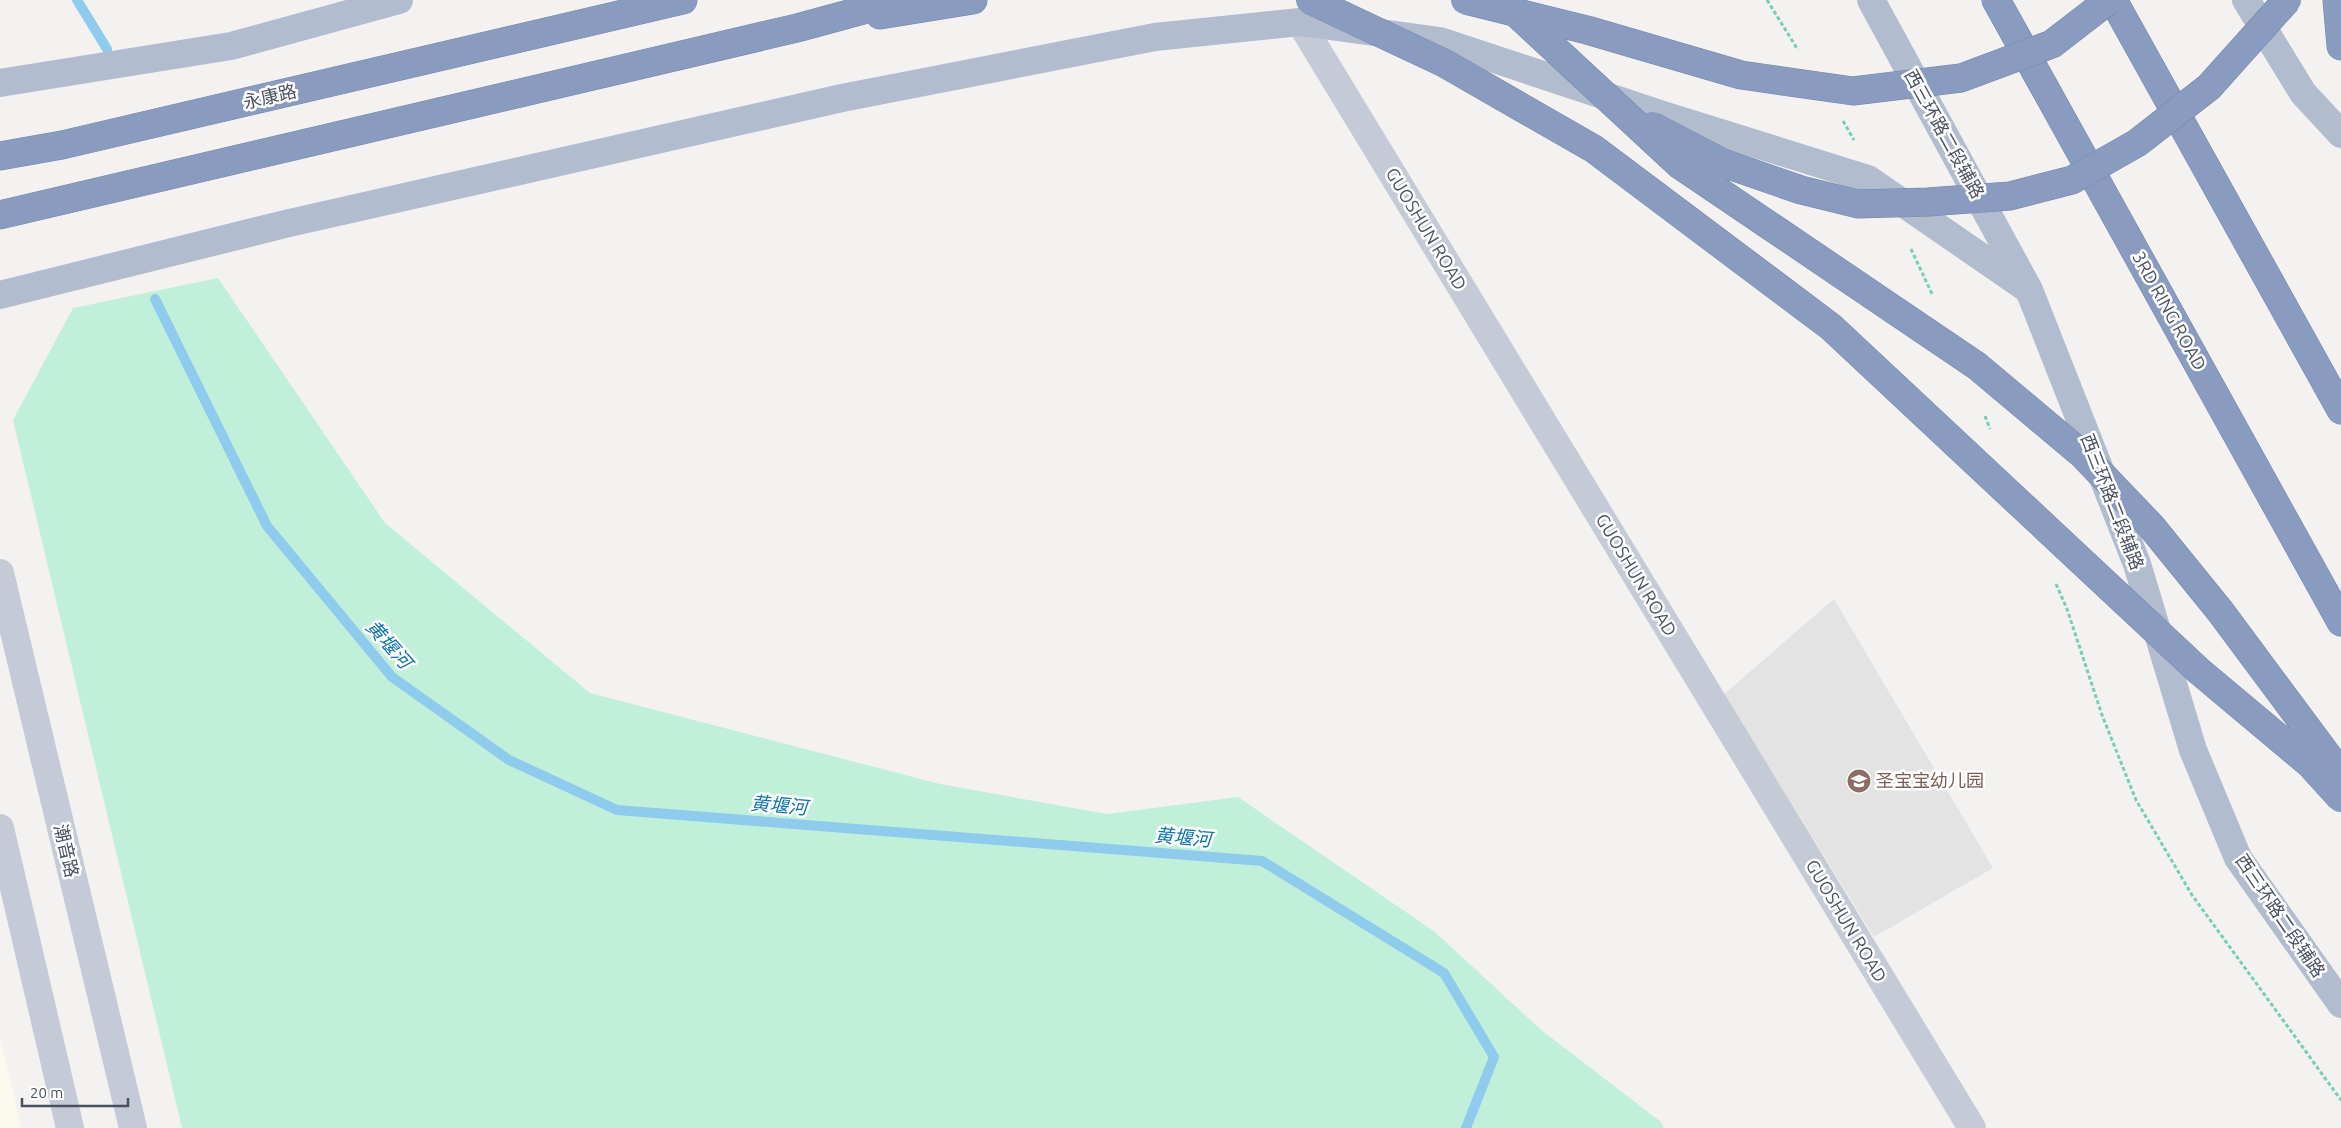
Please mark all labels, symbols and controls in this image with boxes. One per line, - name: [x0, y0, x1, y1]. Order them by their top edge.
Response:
- street label: 西三环路二段辅路: [1901, 66, 1989, 201]
- street label: 永康路: [241, 80, 298, 112]
- street label: GUOSHUN ROAD: [1383, 164, 1471, 293]
- street label: 3RD RING ROAD: [2129, 248, 2211, 373]
- street label: 西三环路二段辅路: [2078, 431, 2148, 572]
- street label: GUOSHUN ROAD: [1593, 510, 1681, 639]
- water label: 黄堰河: [362, 615, 419, 676]
- school or university icon: 圣宝宝幼儿园: [1846, 768, 1872, 794]
- place label: 圣宝宝幼儿园: [1876, 770, 1984, 790]
- water label: 黄堰河: [750, 792, 812, 819]
- street label: 潮音路: [51, 822, 83, 879]
- water label: 黄堰河: [1154, 824, 1216, 851]
- street label: 西三环路二段辅路: [2232, 850, 2329, 981]
- street label: GUOSHUN ROAD: [1803, 856, 1891, 985]
- scale bar: [22, 1076, 129, 1108]
- text: 20 m: [30, 1084, 63, 1101]

